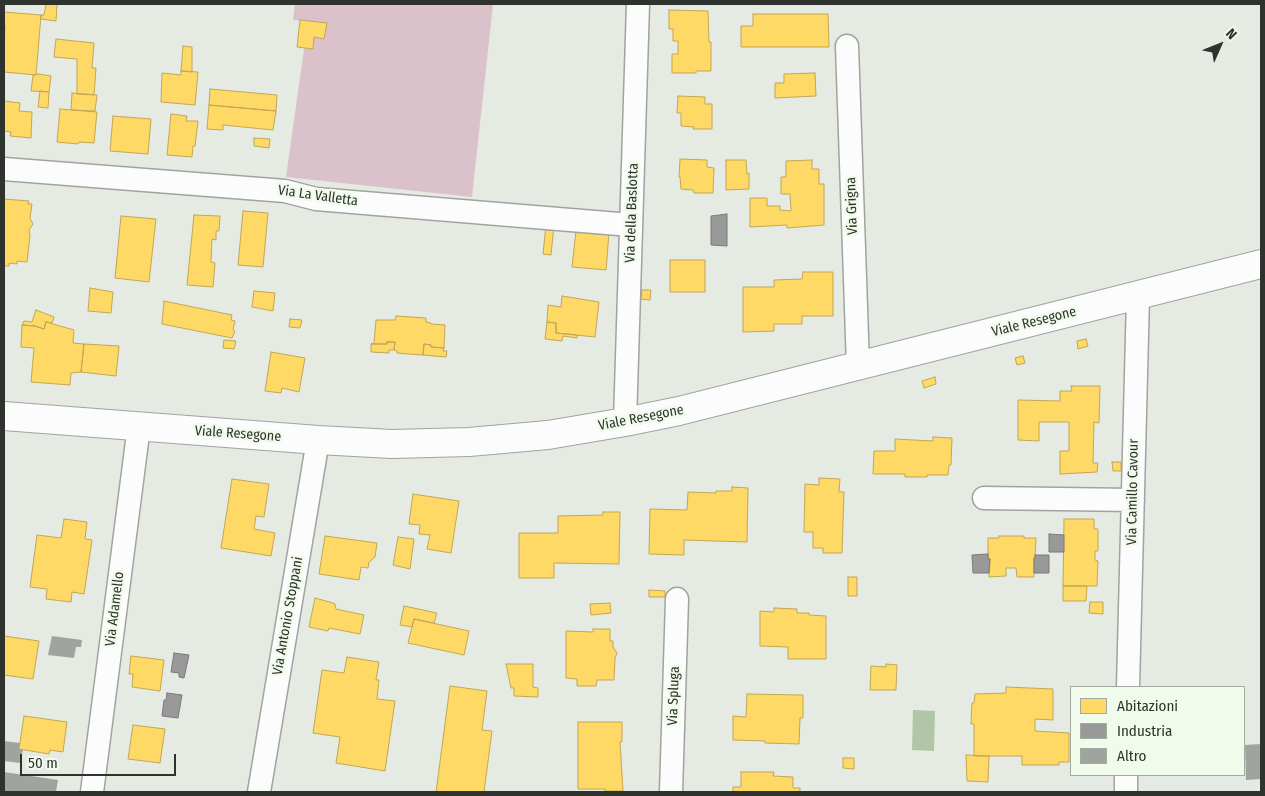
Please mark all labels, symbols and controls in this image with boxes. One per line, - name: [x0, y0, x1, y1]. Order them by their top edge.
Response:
- north arrow: [1195, 20, 1245, 70]
- text: N: [1222, 25, 1240, 43]
- street label: Via della Baslotta: [622, 163, 642, 263]
- street label: Via Grigna: [843, 177, 861, 235]
- street label: Via La Valletta: [277, 182, 359, 210]
- street label: Viale Resegone: [990, 303, 1078, 341]
- street label: Viale Resegone: [597, 402, 685, 434]
- street label: Viale Resegone: [194, 423, 282, 445]
- street label: Via Camillo Cavour: [1124, 439, 1142, 545]
- street label: Via Antonio Stoppani: [269, 555, 307, 677]
- street label: Via Adamello: [102, 571, 128, 647]
- street label: Via Spluga: [665, 666, 683, 726]
- legend: [1070, 686, 1245, 776]
- text: Abitazioni: [1117, 697, 1178, 715]
- text: Industria: [1117, 722, 1172, 740]
- scale bar: [22, 744, 179, 776]
- text: Altro: [1117, 747, 1146, 765]
- text: 50 m: [28, 754, 58, 772]

